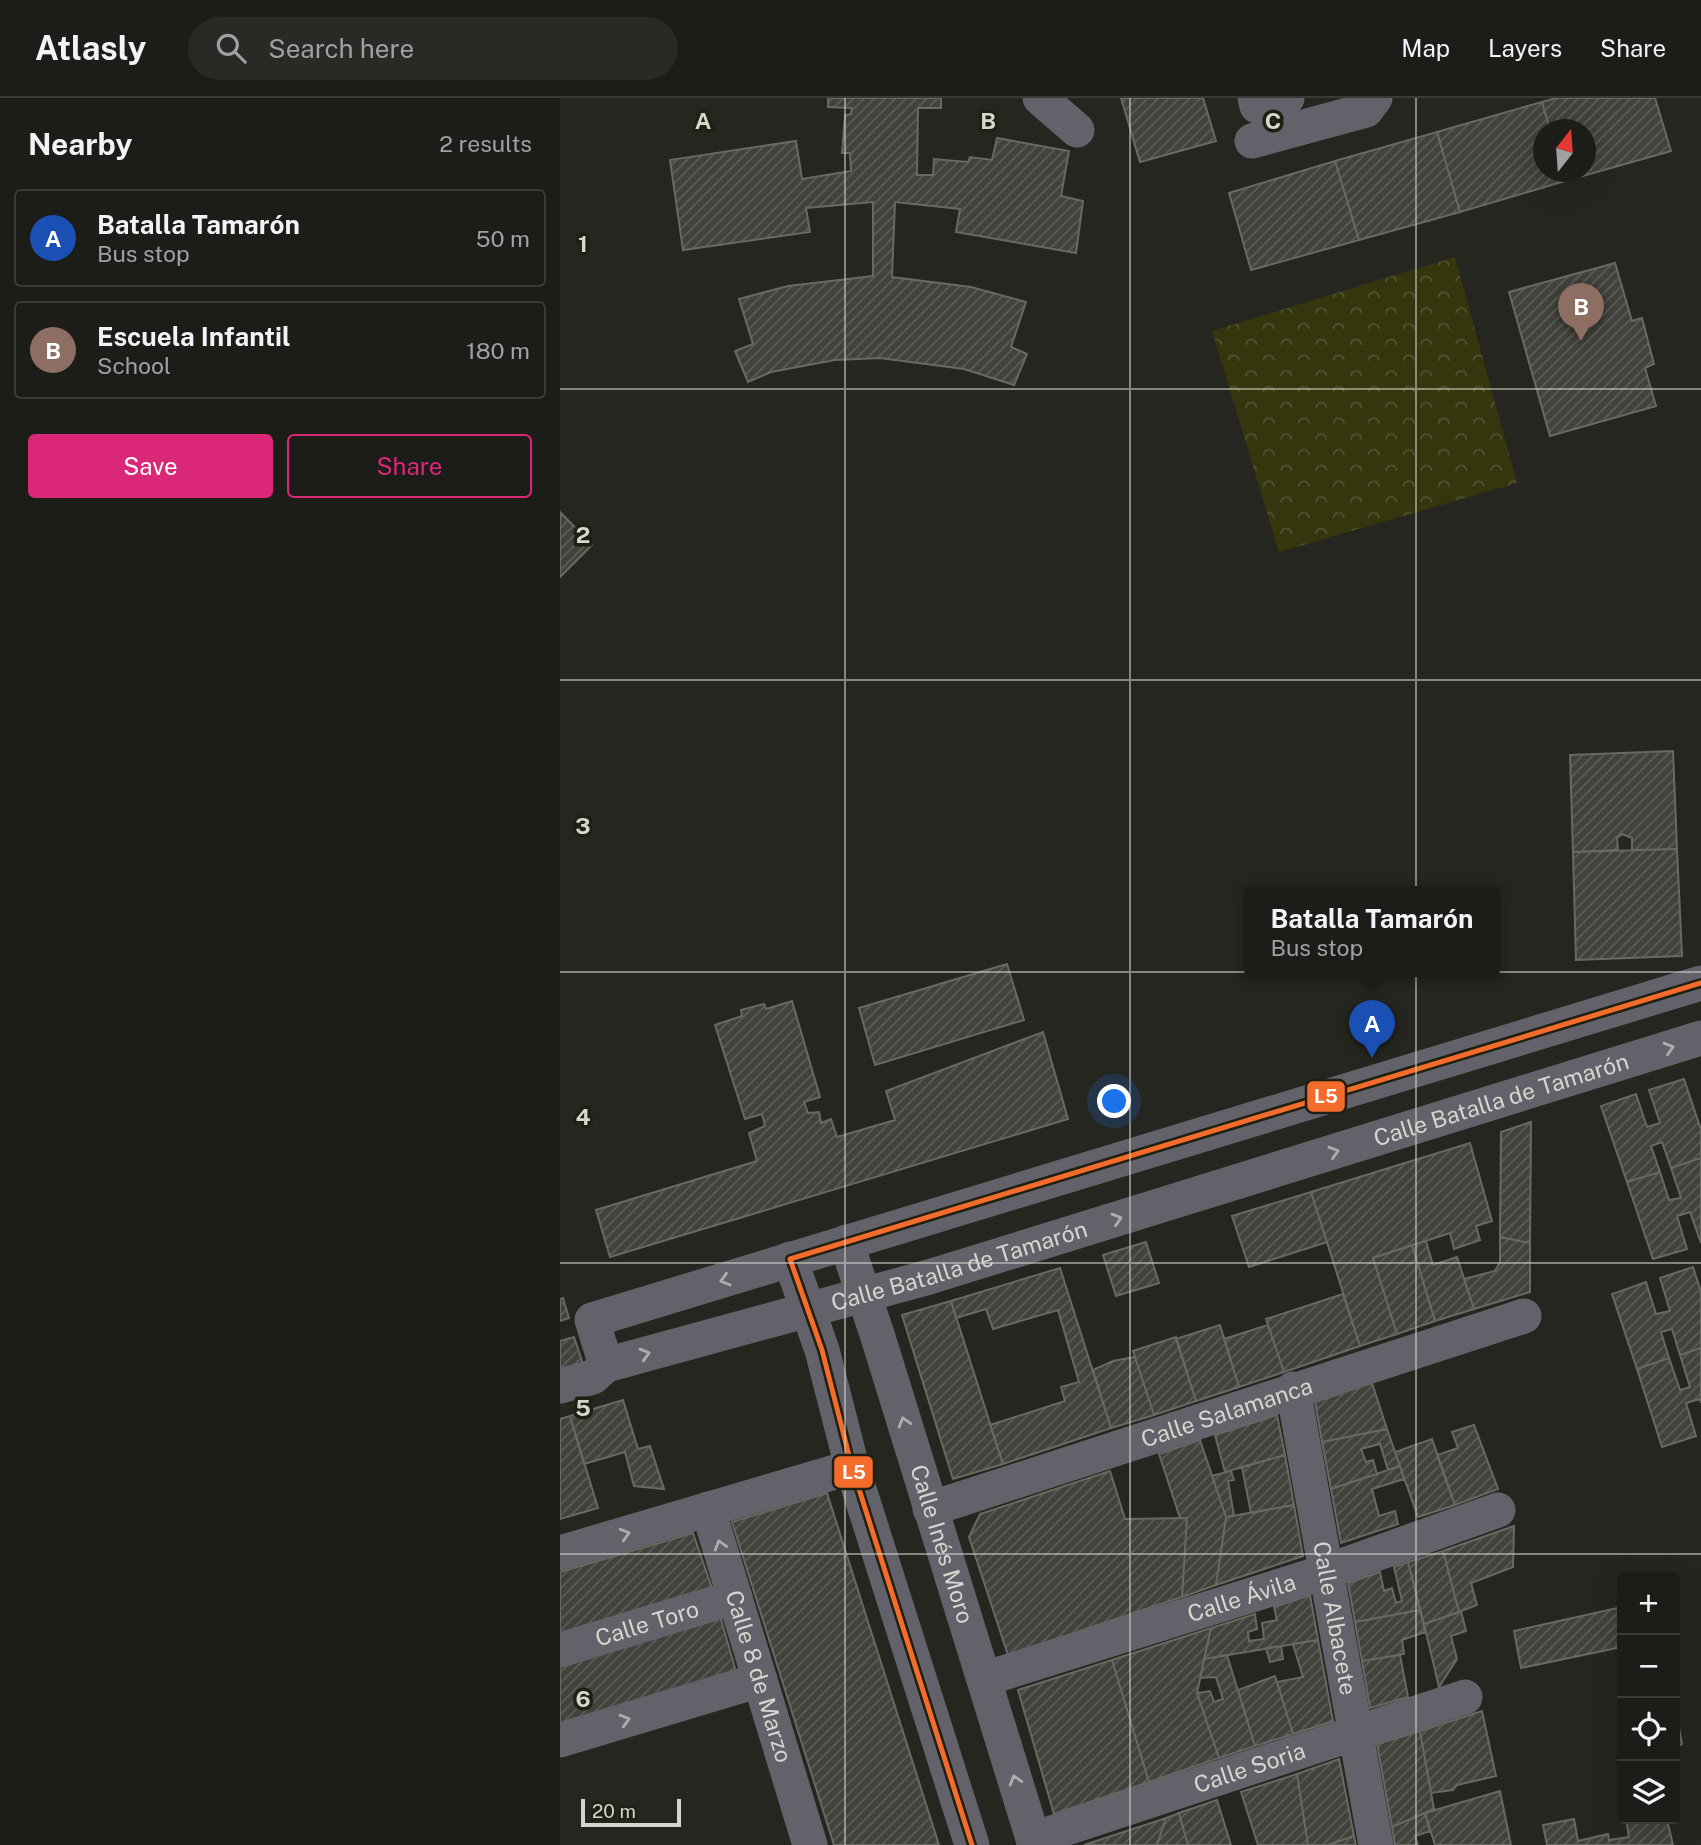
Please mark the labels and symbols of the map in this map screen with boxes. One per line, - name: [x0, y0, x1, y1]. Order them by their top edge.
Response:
- text: A: [695, 107, 712, 134]
- text: B: [980, 107, 996, 134]
- text: C: [1265, 107, 1281, 134]
- north arrow: [1533, 119, 1596, 182]
- text: 1: [578, 230, 588, 257]
- pin: B: [1558, 283, 1604, 341]
- text: 2: [576, 521, 590, 548]
- text: 3: [575, 812, 591, 839]
- pin: A: [1349, 1000, 1395, 1058]
- one-way arrow: [1662, 1042, 1674, 1057]
- street label: Calle Batalla de Tamarón: [1370, 1047, 1632, 1152]
- line badge: L5: [1306, 1080, 1346, 1113]
- your location: [1097, 1084, 1131, 1118]
- text: L5: [1314, 1085, 1338, 1107]
- text: 4: [575, 1103, 591, 1130]
- one-way arrow: [1328, 1145, 1340, 1160]
- one-way arrow: [1111, 1213, 1123, 1228]
- street label: Calle Batalla de Tamarón: [828, 1215, 1090, 1316]
- one-way arrow: [719, 1271, 731, 1286]
- one-way arrow: [639, 1348, 651, 1362]
- street label: Calle Salamanca: [1137, 1372, 1316, 1453]
- text: 5: [575, 1394, 591, 1421]
- one-way arrow: [898, 1416, 912, 1429]
- line badge: L5: [833, 1455, 874, 1489]
- text: L5: [842, 1461, 866, 1483]
- street label: Calle Inés Moro: [905, 1461, 980, 1627]
- one-way arrow: [619, 1527, 631, 1542]
- one-way arrow: [713, 1539, 728, 1551]
- street label: Calle Albacete: [1308, 1539, 1362, 1697]
- street label: Calle Ávila: [1184, 1568, 1299, 1627]
- street label: Calle 8 de Marzo: [720, 1587, 798, 1766]
- street label: Calle Toro: [592, 1595, 702, 1652]
- text: 6: [575, 1685, 591, 1712]
- one-way arrow: [619, 1714, 631, 1729]
- street label: Calle Soria: [1190, 1736, 1309, 1798]
- one-way arrow: [1009, 1774, 1023, 1787]
- scale bar: [581, 1796, 681, 1828]

